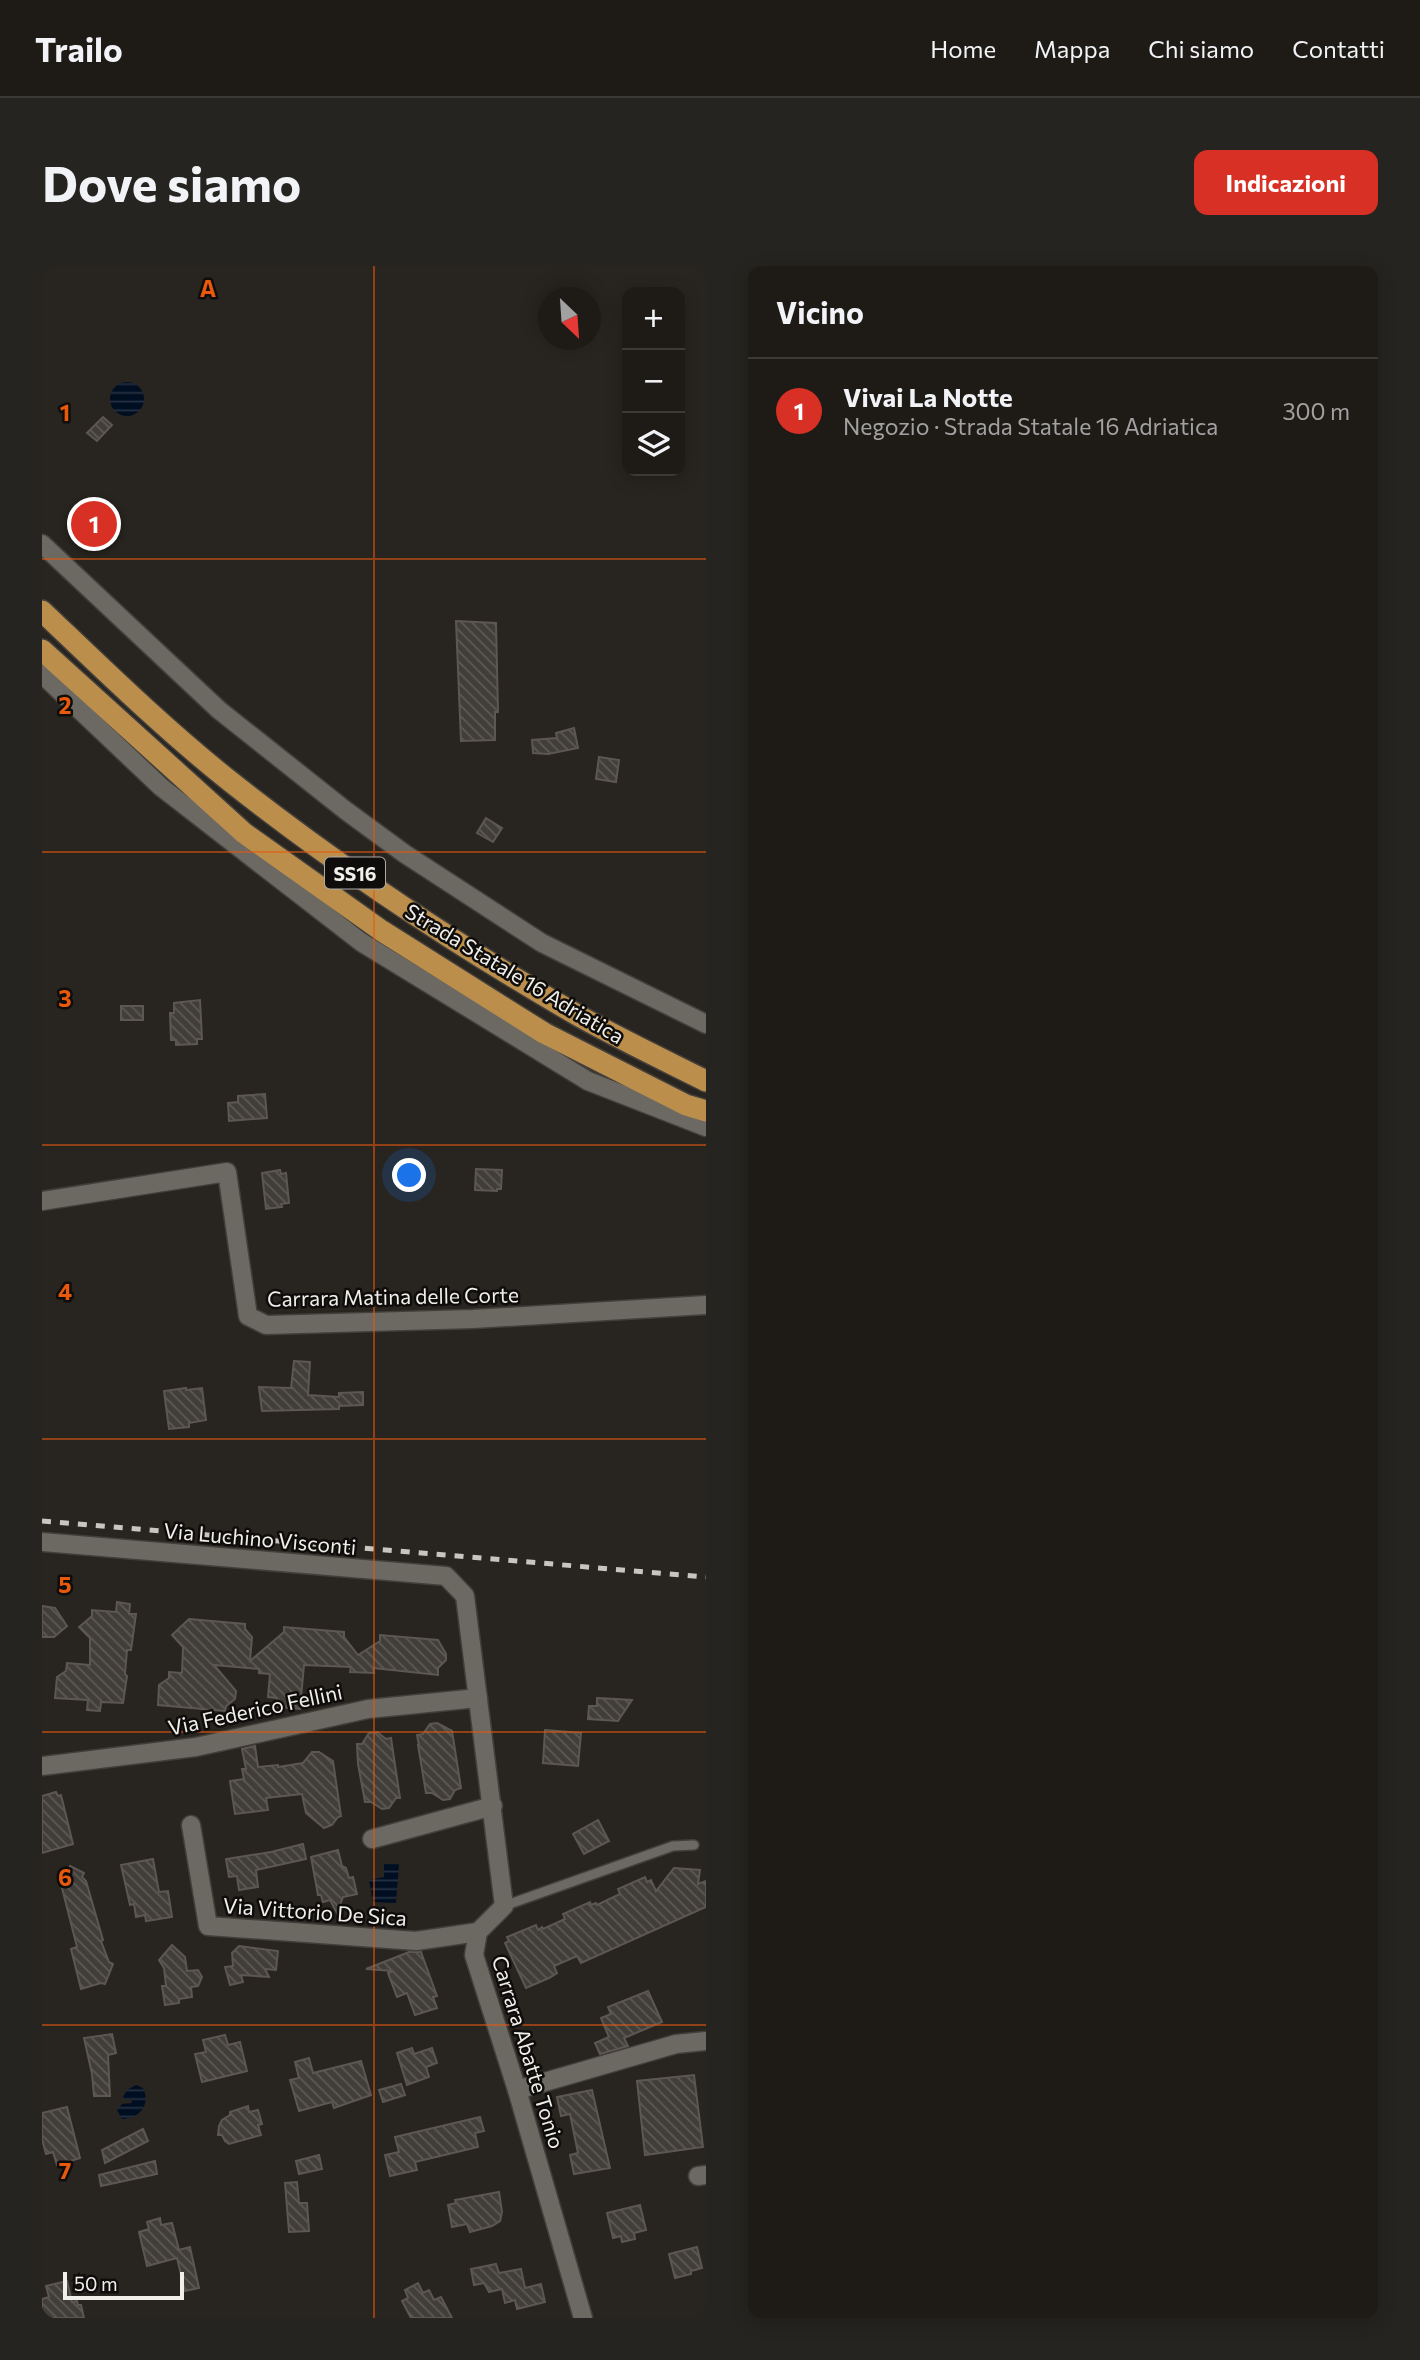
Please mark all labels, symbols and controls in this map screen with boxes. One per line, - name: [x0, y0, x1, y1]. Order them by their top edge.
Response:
- text: Trailo: [35, 28, 123, 69]
- text: Home: [930, 34, 996, 63]
- text: Mappa: [1034, 34, 1110, 63]
- text: Chi siamo: [1148, 34, 1254, 63]
- text: Contatti: [1292, 34, 1385, 63]
- button: Indicazioni: [1194, 150, 1378, 215]
- text: Dove siamo: [42, 152, 301, 212]
- text: A: [200, 274, 217, 302]
- north arrow: [538, 287, 601, 350]
- map controls: [622, 287, 685, 476]
- button: +: [622, 287, 685, 350]
- text: Vicino: [776, 293, 864, 330]
- button: −: [622, 350, 685, 413]
- text: Vivai La Notte: [843, 381, 1013, 412]
- text: 1: [794, 397, 804, 425]
- text: 300 m: [1282, 397, 1350, 425]
- text: 1: [60, 398, 70, 426]
- text: Negozio · Strada Statale 16 Adriatica: [843, 412, 1218, 440]
- button: layers: [622, 413, 685, 476]
- pin: 1: [71, 498, 117, 550]
- text: 2: [58, 691, 72, 719]
- road number: SS16: [325, 858, 385, 888]
- street label: Strada Statale 16 Adriatica: [401, 898, 629, 1048]
- text: 3: [58, 984, 72, 1012]
- your location: [392, 1158, 426, 1192]
- text: 4: [58, 1277, 72, 1305]
- street label: Carrara Matina delle Corte: [267, 1281, 519, 1311]
- street label: Via Luchino Visconti: [163, 1517, 357, 1559]
- text: 5: [58, 1570, 72, 1598]
- street label: Via Federico Fellini: [166, 1678, 344, 1740]
- text: 6: [58, 1863, 72, 1891]
- street label: Via Vittorio De Sica: [222, 1892, 408, 1930]
- street label: Carrara Abatte Tonio: [488, 1952, 570, 2152]
- text: 7: [59, 2156, 71, 2184]
- scale bar: [63, 2269, 184, 2301]
- text: 50 m: [74, 2272, 118, 2295]

